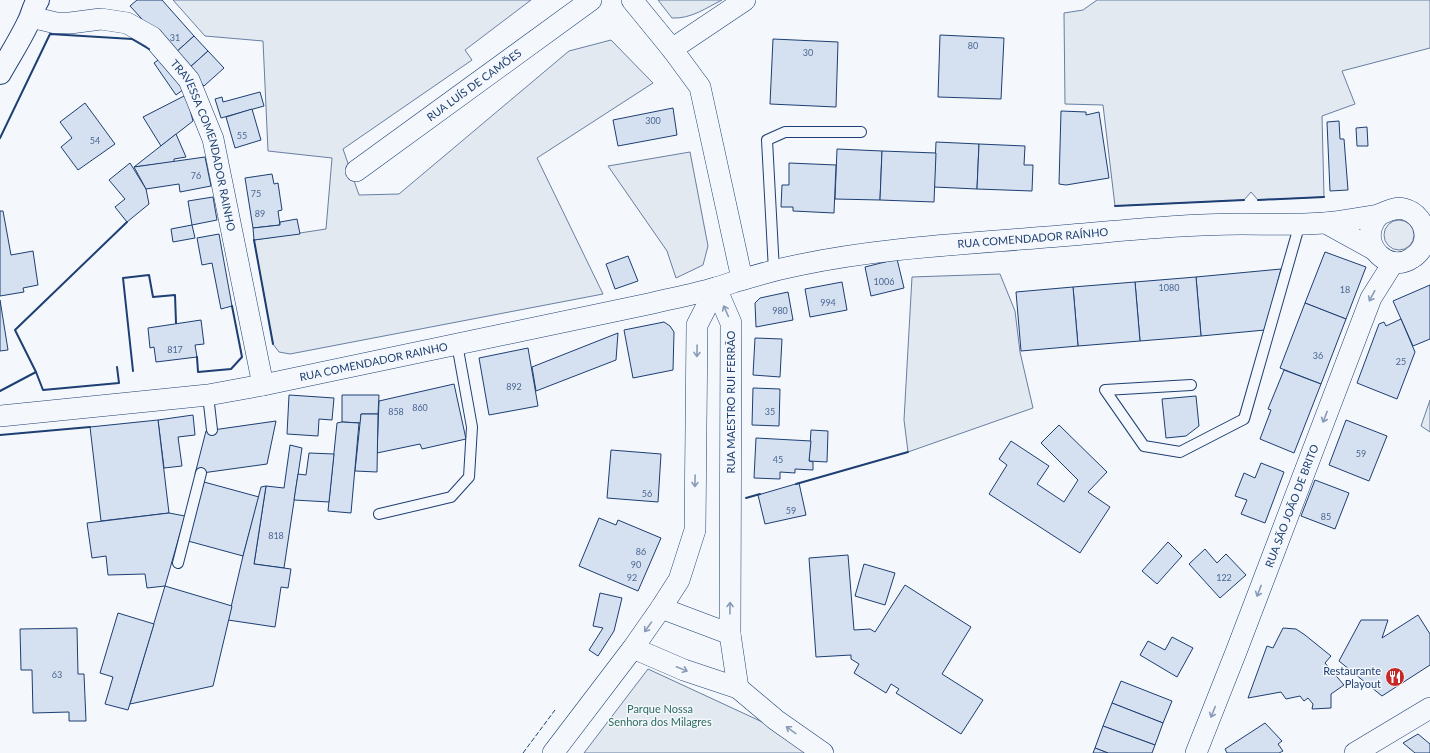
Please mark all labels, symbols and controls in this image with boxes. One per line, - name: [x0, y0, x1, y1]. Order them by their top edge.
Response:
- house number: 31: [170, 32, 180, 43]
- house number: 80: [968, 40, 978, 51]
- street label: RUA LUÍS DE CAMÕES: [424, 46, 524, 123]
- house number: 30: [803, 47, 813, 58]
- street label: TRAVESSA COMENDADOR RAINHO: [168, 57, 239, 232]
- house number: 300: [645, 115, 661, 126]
- house number: 55: [237, 130, 247, 141]
- house number: 54: [90, 135, 100, 146]
- house number: 76: [191, 170, 201, 181]
- house number: 75: [251, 188, 261, 199]
- house number: 89: [255, 208, 265, 219]
- street label: RUA COMENDADOR RAÍNHO: [957, 225, 1109, 250]
- house number: 1006: [874, 276, 894, 287]
- house number: 1080: [1159, 282, 1179, 293]
- house number: 18: [1340, 284, 1350, 295]
- one-way arrow: [1368, 290, 1376, 302]
- house number: 994: [820, 297, 836, 308]
- house number: 980: [772, 305, 788, 316]
- one-way arrow: [722, 306, 729, 318]
- street label: RUA MAESTRO RUI FERRÃO: [724, 330, 737, 473]
- street label: RUA COMENDADOR RAINHO: [298, 339, 449, 383]
- house number: 817: [167, 344, 183, 355]
- one-way arrow: [693, 344, 701, 357]
- house number: 36: [1313, 350, 1323, 361]
- house number: 25: [1396, 356, 1406, 367]
- house number: 892: [506, 381, 522, 392]
- house number: 860: [412, 402, 428, 413]
- house number: 858: [388, 406, 404, 417]
- house number: 35: [765, 406, 775, 417]
- one-way arrow: [1321, 411, 1329, 423]
- street label: RUA SÃO JOÃO DE BRITO: [1262, 442, 1321, 569]
- house number: 59: [1356, 448, 1366, 459]
- house number: 45: [773, 454, 783, 465]
- one-way arrow: [692, 474, 699, 487]
- house number: 56: [642, 488, 652, 499]
- house number: 59: [786, 505, 796, 516]
- house number: 85: [1321, 511, 1331, 522]
- house number: 818: [268, 530, 284, 541]
- house number: 86: [636, 546, 646, 557]
- house number: 90: [631, 559, 641, 570]
- house number: 92: [627, 572, 637, 583]
- house number: 122: [1216, 572, 1232, 583]
- one-way arrow: [1255, 585, 1263, 597]
- one-way arrow: [727, 602, 734, 615]
- one-way arrow: [644, 621, 652, 632]
- place label: Restaurante Playout: [1323, 664, 1381, 690]
- one-way arrow: [675, 666, 687, 673]
- restaurant icon: Restaurante Playout: [1384, 666, 1406, 688]
- house number: 63: [52, 669, 62, 680]
- park label: Parque Nossa Senhora dos Milagres: [608, 702, 712, 728]
- one-way arrow: [1208, 706, 1216, 718]
- one-way arrow: [786, 726, 797, 734]

